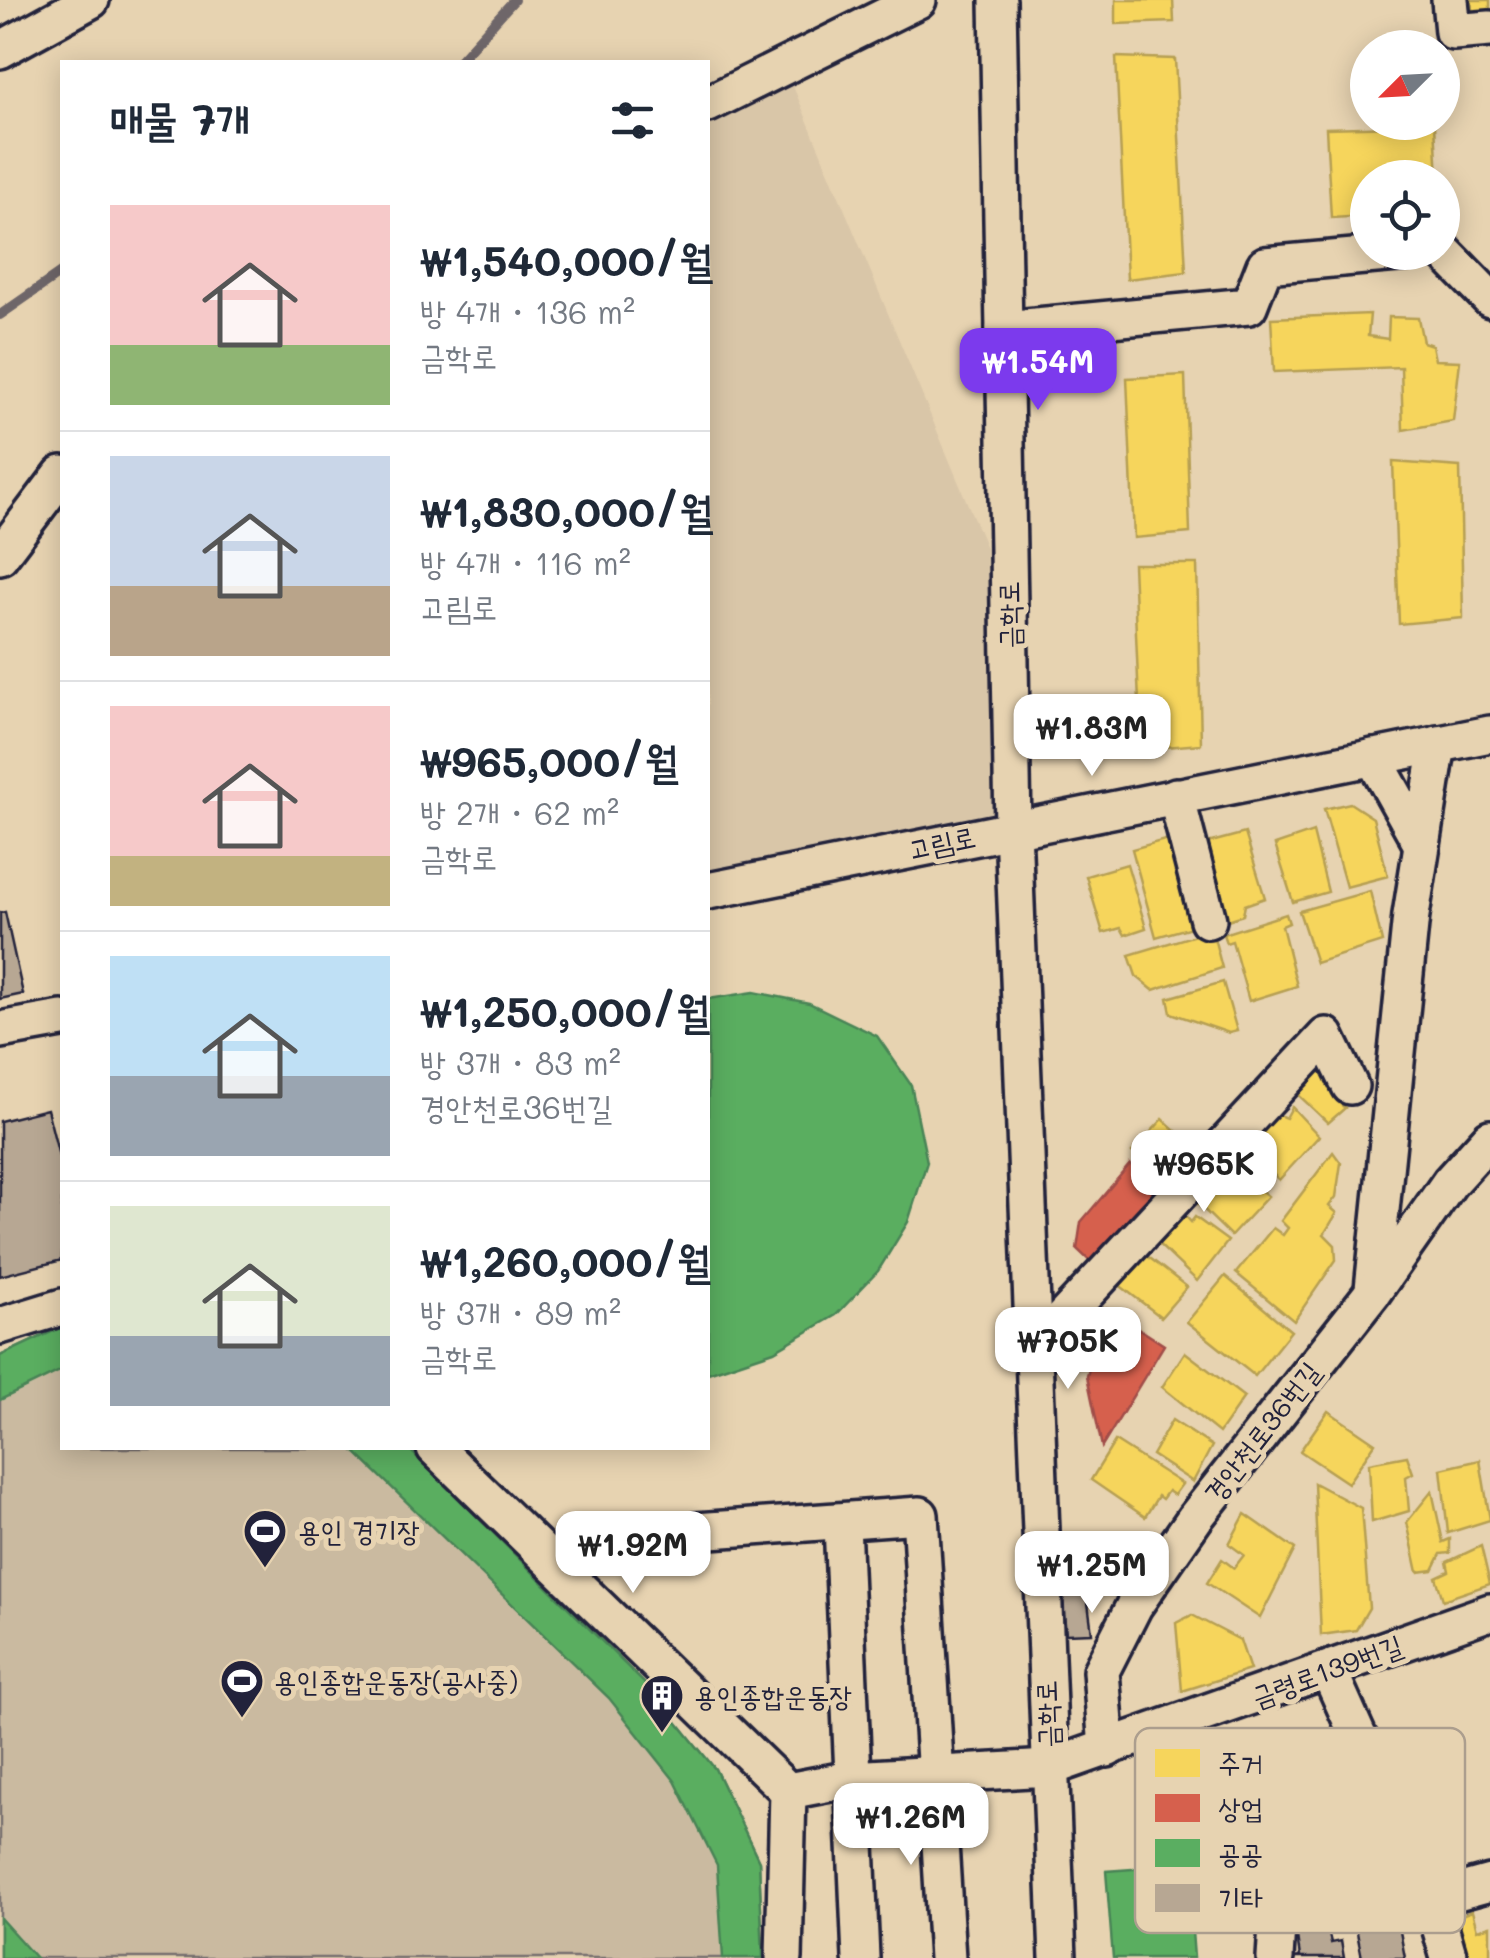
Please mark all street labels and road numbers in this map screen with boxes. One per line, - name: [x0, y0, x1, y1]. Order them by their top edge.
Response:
- street label: 금학로: [989, 581, 1027, 649]
- street label: 고림로: [905, 817, 979, 867]
- street label: 경안천로36번길: [1195, 1354, 1327, 1509]
- street label: 금령로139번길: [1246, 1626, 1407, 1714]
- street label: 금학로: [1027, 1680, 1065, 1748]

